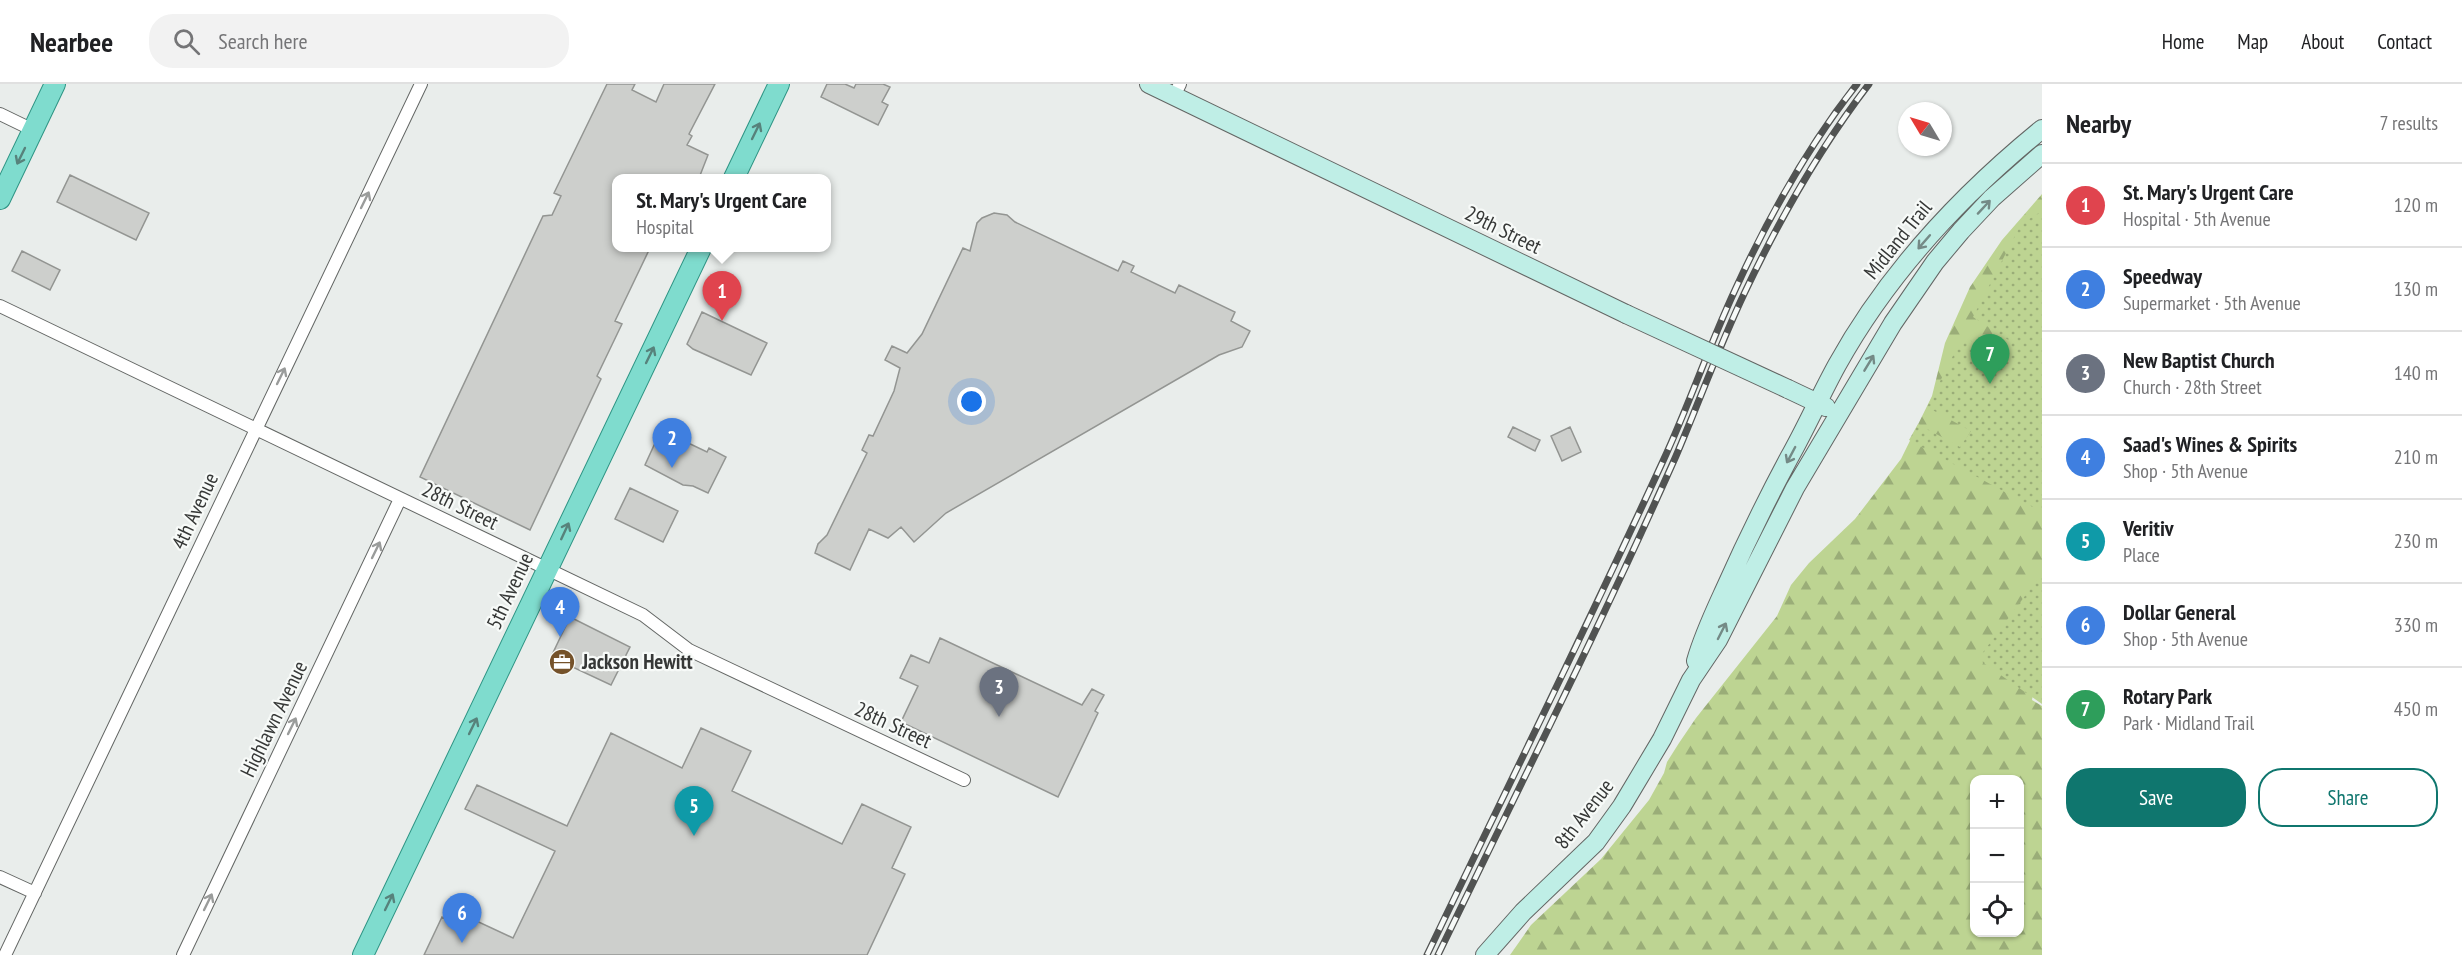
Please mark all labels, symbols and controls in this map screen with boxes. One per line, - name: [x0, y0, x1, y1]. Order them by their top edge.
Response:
- search box: [149, 14, 569, 68]
- text: Nearbee: [30, 23, 113, 60]
- icon: search: [170, 25, 203, 58]
- text: Search here: [218, 27, 308, 55]
- text: Home: [2162, 28, 2204, 55]
- text: Map: [2237, 28, 2268, 55]
- text: About: [2301, 28, 2344, 55]
- text: Contact: [2377, 28, 2432, 55]
- north arrow: [1898, 102, 1952, 156]
- text: Nearby: [2066, 107, 2131, 140]
- text: 7 results: [2380, 110, 2438, 136]
- one-way arrow: [751, 123, 763, 141]
- one-way arrow: [14, 146, 26, 164]
- popup: [612, 174, 831, 252]
- text: St. Mary's Urgent Care: [2123, 178, 2294, 206]
- text: St. Mary's Urgent Care: [636, 186, 807, 214]
- one-way arrow: [360, 191, 372, 209]
- text: 1: [2081, 192, 2090, 218]
- text: 120 m: [2394, 192, 2438, 218]
- street label: Midland Trail: [1858, 195, 1938, 285]
- street label: 29th Street: [1461, 199, 1546, 260]
- one-way arrow: [1977, 199, 1991, 214]
- text: Hospital · 5th Avenue: [2123, 206, 2271, 232]
- text: Hospital: [636, 214, 693, 240]
- one-way arrow: [1917, 234, 1931, 249]
- text: Speedway: [2123, 262, 2202, 290]
- pin: 1: [702, 272, 742, 321]
- text: 2: [2081, 276, 2090, 302]
- text: 130 m: [2394, 276, 2438, 302]
- text: Supermarket · 5th Avenue: [2123, 290, 2301, 316]
- pin: 7: [1970, 334, 2010, 384]
- text: New Baptist Church: [2123, 346, 2275, 374]
- one-way arrow: [644, 347, 656, 365]
- one-way arrow: [1863, 355, 1875, 372]
- text: 3: [2081, 360, 2090, 386]
- text: 140 m: [2394, 360, 2438, 386]
- one-way arrow: [275, 367, 287, 385]
- text: Church · 28th Street: [2123, 374, 2262, 400]
- your location: [957, 387, 986, 416]
- pin: 2: [652, 418, 692, 468]
- text: Saad's Wines & Spirits: [2123, 430, 2297, 458]
- text: 4: [2081, 444, 2090, 470]
- text: 210 m: [2394, 444, 2438, 470]
- one-way arrow: [1785, 446, 1797, 463]
- text: Shop · 5th Avenue: [2123, 458, 2248, 484]
- street label: 4th Avenue: [165, 468, 224, 553]
- street label: 28th Street: [418, 475, 503, 536]
- text: Veritiv: [2123, 514, 2174, 542]
- one-way arrow: [560, 523, 572, 541]
- text: 5: [2081, 528, 2090, 554]
- text: 230 m: [2394, 528, 2438, 554]
- one-way arrow: [370, 542, 382, 560]
- text: Place: [2123, 542, 2160, 568]
- street label: 5th Avenue: [480, 548, 539, 633]
- pin: 4: [540, 588, 580, 637]
- text: Dollar General: [2123, 598, 2236, 626]
- text: 6: [2081, 612, 2090, 638]
- text: 330 m: [2394, 612, 2438, 638]
- one-way arrow: [1717, 622, 1728, 640]
- text: Shop · 5th Avenue: [2123, 626, 2248, 652]
- office icon: Jackson Hewitt: [547, 647, 577, 677]
- place label: Jackson Hewitt: [581, 648, 693, 675]
- street label: Highlawn Avenue: [234, 656, 313, 781]
- pin: 3: [980, 668, 1018, 717]
- text: Rotary Park: [2123, 682, 2212, 710]
- street label: 28th Street: [850, 695, 936, 754]
- text: 7: [2081, 696, 2090, 722]
- text: 450 m: [2394, 696, 2438, 722]
- text: Park · Midland Trail: [2123, 710, 2254, 736]
- one-way arrow: [286, 718, 298, 736]
- one-way arrow: [467, 718, 479, 736]
- button: Save: [2066, 768, 2246, 827]
- button: Share: [2258, 768, 2438, 827]
- street label: 8th Avenue: [1548, 773, 1619, 854]
- map controls: [1970, 775, 2024, 937]
- button: +: [1970, 775, 2024, 829]
- pin: 5: [674, 786, 714, 836]
- button: −: [1970, 829, 2024, 883]
- button: locate: [1970, 883, 2024, 937]
- one-way arrow: [202, 894, 214, 912]
- one-way arrow: [383, 894, 395, 912]
- pin: 6: [442, 894, 482, 943]

